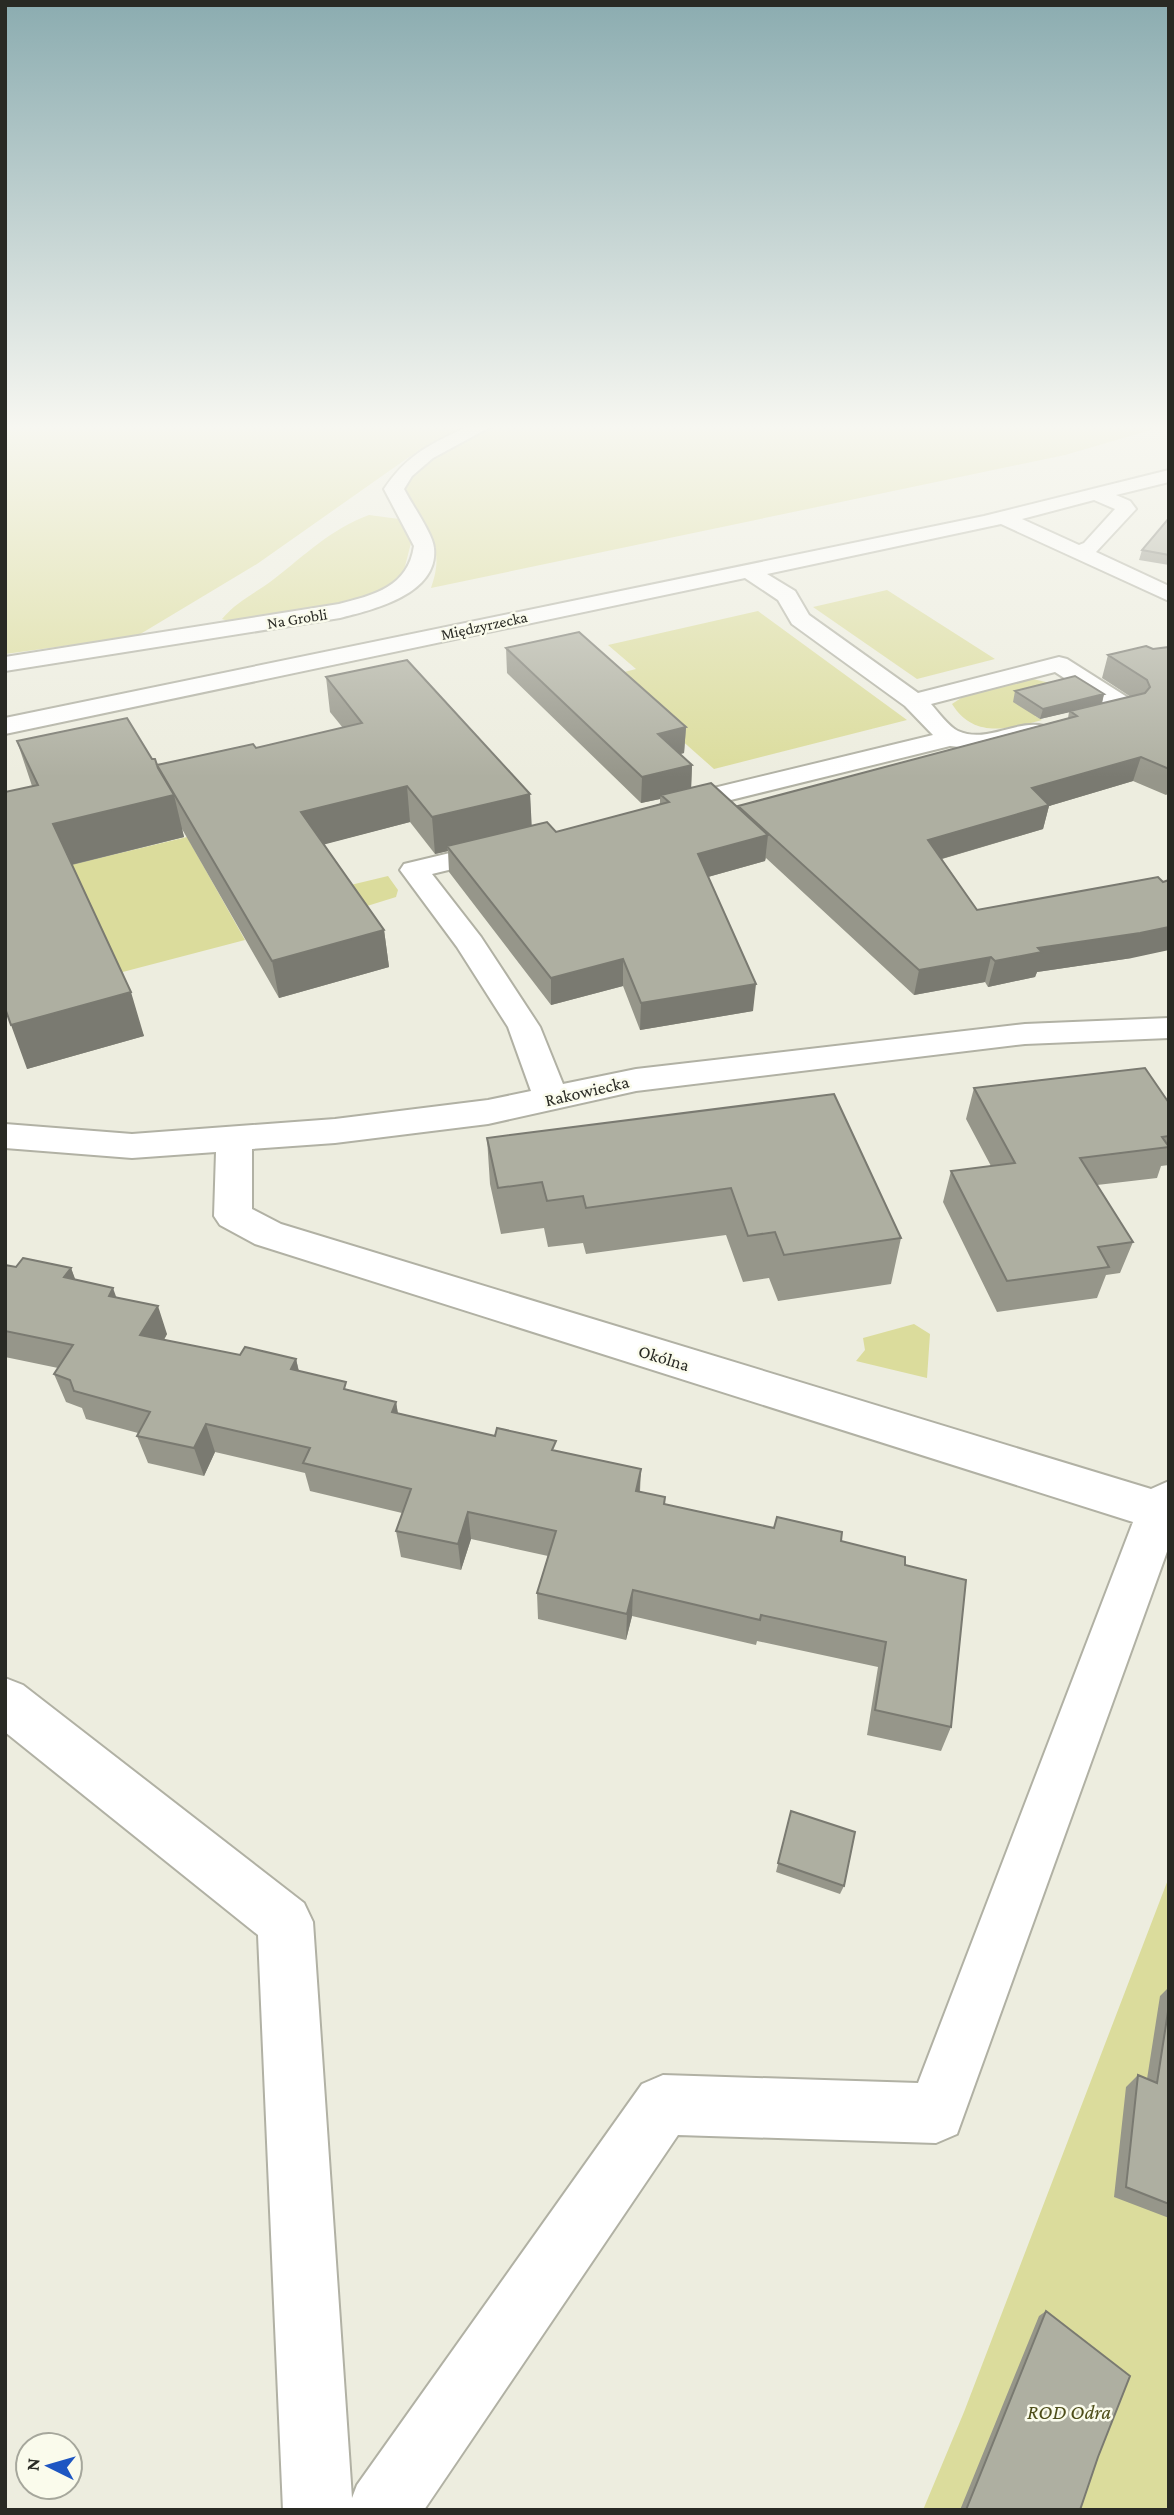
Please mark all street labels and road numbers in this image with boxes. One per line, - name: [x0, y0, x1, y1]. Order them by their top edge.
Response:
- street label: Na Grobli: [266, 605, 328, 632]
- street label: Międzyrzecka: [439, 608, 530, 644]
- street label: Rakowiecka: [543, 1072, 631, 1110]
- street label: Okólna: [636, 1341, 692, 1375]

